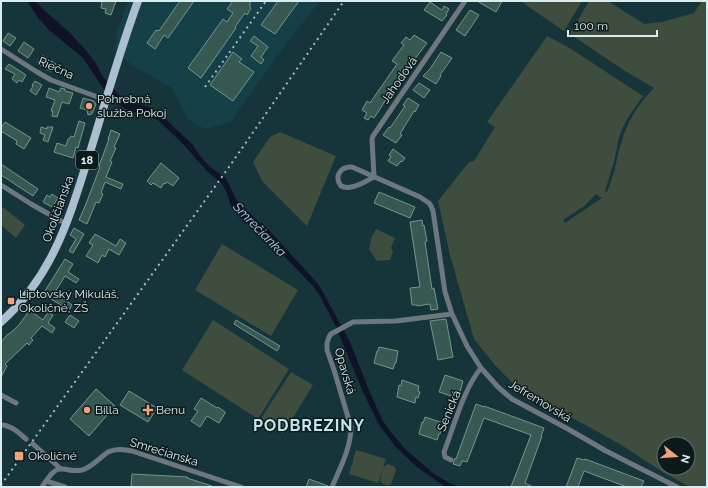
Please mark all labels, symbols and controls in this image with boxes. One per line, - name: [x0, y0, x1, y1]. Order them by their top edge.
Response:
- scale bar: [568, 12, 657, 38]
- text: 100 m: [574, 19, 608, 33]
- street label: Riečna: [36, 54, 76, 82]
- street label: Jahodová: [378, 54, 420, 106]
- place label: Pohrebná služba Pokoj: [97, 92, 166, 120]
- marker: Pohrebná služba Pokoj: [84, 101, 94, 111]
- road number: 18: [76, 151, 98, 169]
- street label: Okoličianska: [40, 174, 76, 244]
- water label: Smrečianka: [229, 198, 289, 260]
- place label: Liptovský Mikuláš, Okoličné, ZŠ: [19, 287, 119, 315]
- marker: Liptovský Mikuláš, Okoličné, ZŠ: [6, 296, 16, 306]
- street label: Opavská: [332, 346, 358, 396]
- street label: Jefremovská: [506, 377, 574, 425]
- street label: Senická: [434, 388, 464, 434]
- place label: Billa: [95, 403, 119, 417]
- place label: Benu: [156, 403, 185, 417]
- marker: Billa: [82, 405, 92, 415]
- marker: Benu: [143, 405, 153, 415]
- district label: PODBREZINY: [253, 416, 365, 435]
- street label: Smrečianska: [128, 435, 200, 469]
- north arrow: [656, 436, 696, 476]
- place label: Okoličné: [28, 449, 77, 463]
- marker: Okoličné: [13, 450, 25, 462]
- text: N: [678, 453, 693, 465]

